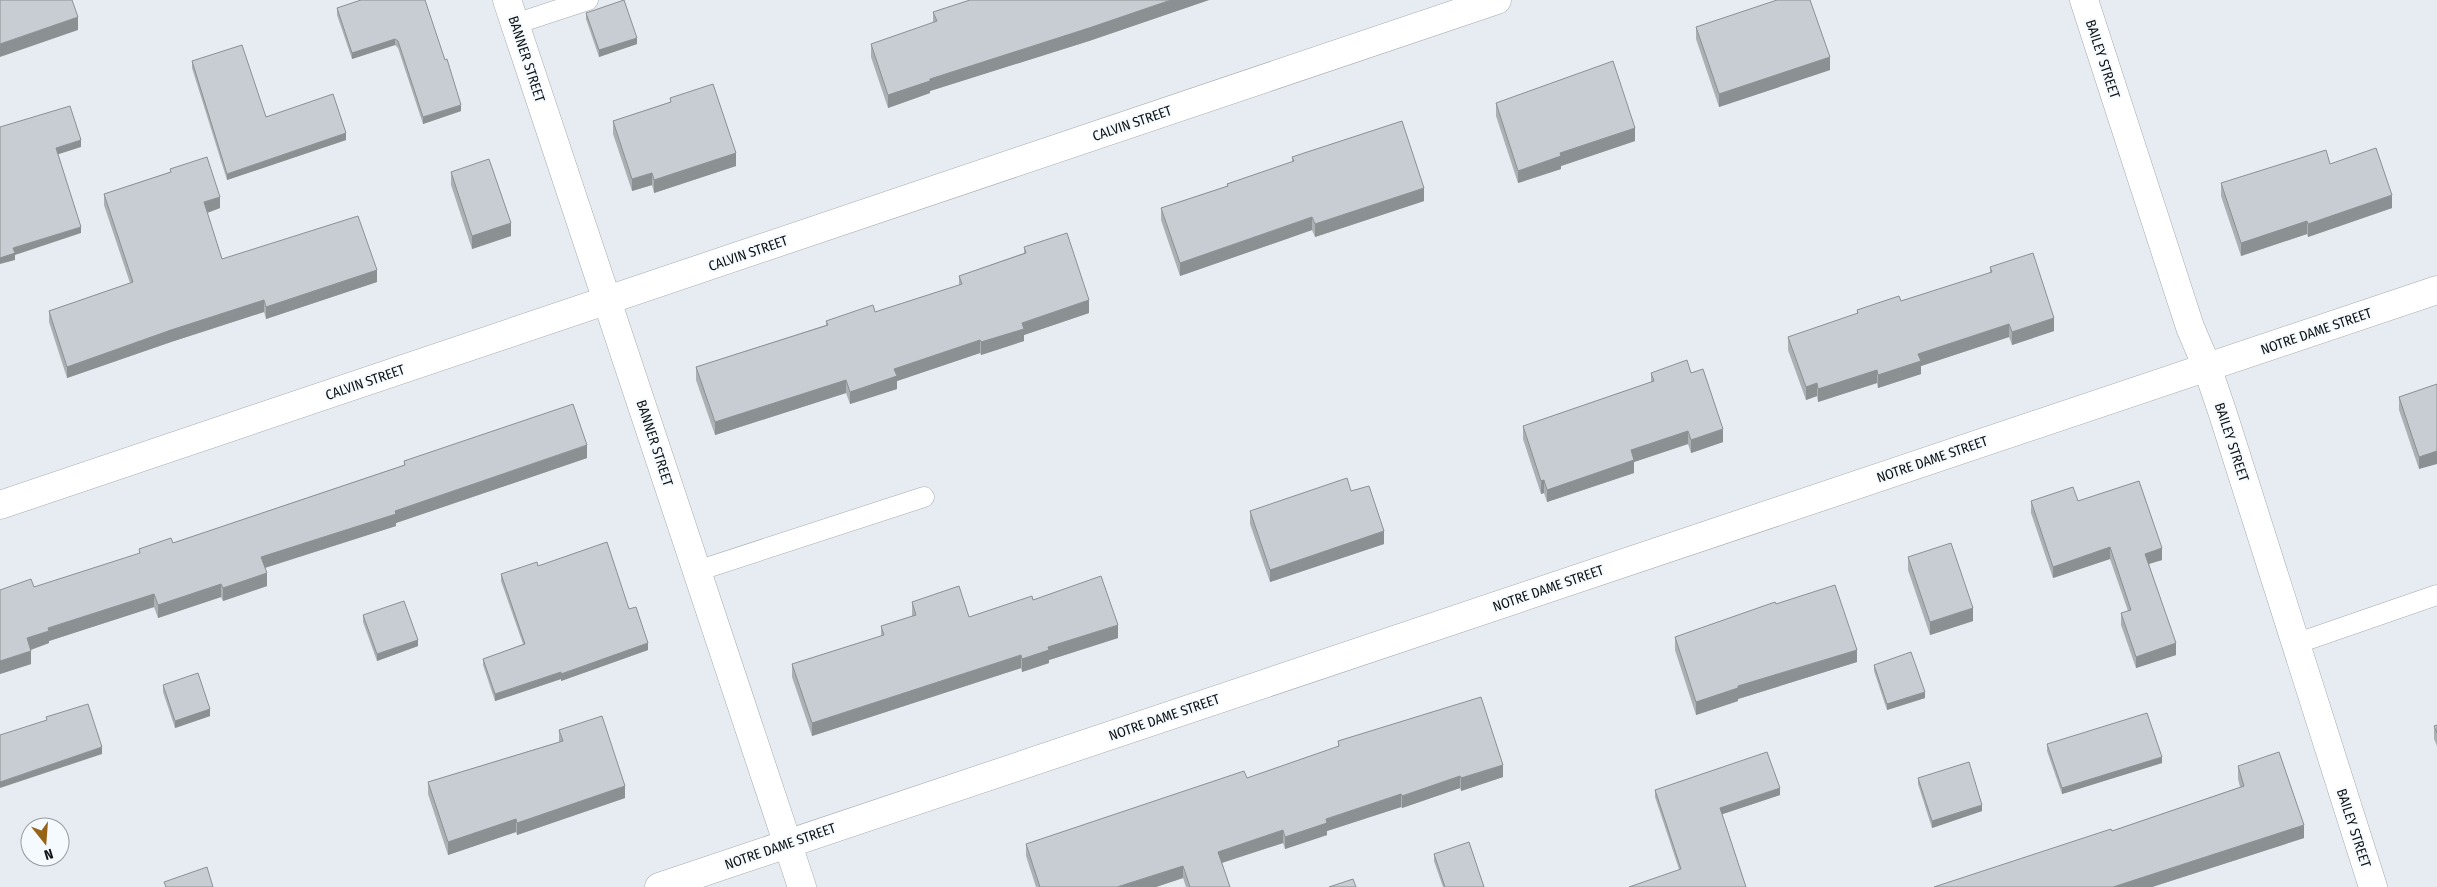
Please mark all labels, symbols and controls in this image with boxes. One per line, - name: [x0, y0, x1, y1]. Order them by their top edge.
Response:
- street label: BANNER STREET: [505, 14, 549, 105]
- street label: BAILEY STREET: [2082, 18, 2123, 101]
- street label: CALVIN STREET: [1090, 102, 1174, 145]
- street label: CALVIN STREET: [706, 232, 790, 275]
- street label: NOTRE DAME STREET: [2258, 304, 2374, 358]
- street label: CALVIN STREET: [323, 361, 407, 404]
- street label: BANNER STREET: [633, 398, 677, 489]
- street label: BAILEY STREET: [2211, 401, 2252, 484]
- street label: NOTRE DAME STREET: [1874, 432, 1990, 486]
- street label: NOTRE DAME STREET: [1490, 561, 1606, 615]
- street label: NOTRE DAME STREET: [1106, 690, 1222, 744]
- street label: BAILEY STREET: [2333, 787, 2374, 870]
- north arrow: [20, 817, 70, 867]
- street label: NOTRE DAME STREET: [722, 819, 838, 873]
- text: N: [42, 845, 55, 863]

